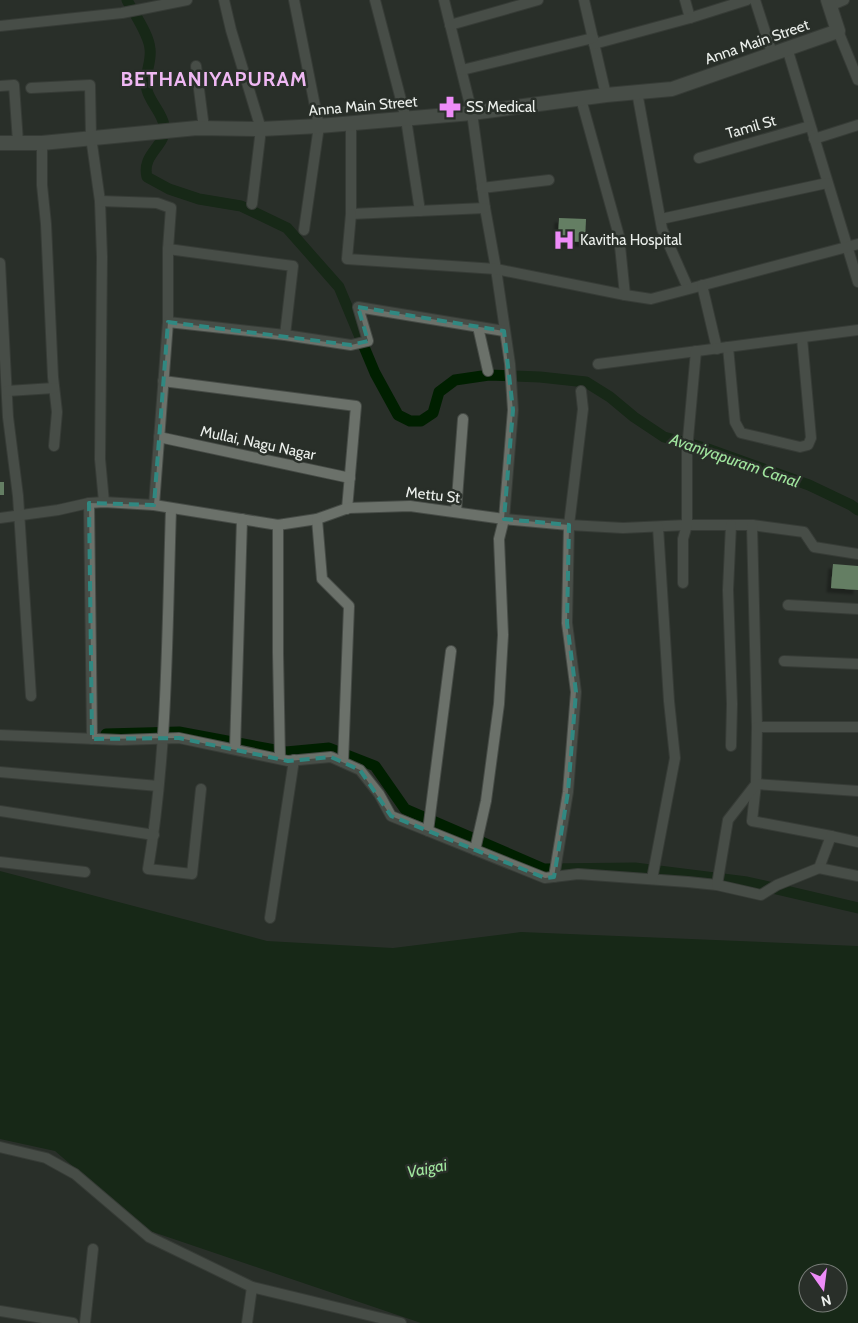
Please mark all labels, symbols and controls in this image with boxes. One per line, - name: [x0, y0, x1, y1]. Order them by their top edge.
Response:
- street label: Anna Main Street: [702, 16, 812, 68]
- district label: BETHANIYAPURAM: [120, 67, 308, 91]
- street label: Anna Main Street: [308, 92, 418, 120]
- pharmacy icon: SS Medical: [437, 94, 463, 120]
- place label: SS Medical: [466, 98, 536, 116]
- street label: Tamil St: [724, 111, 778, 143]
- hospital icon: Kavitha Hospital: [551, 227, 577, 253]
- place label: Kavitha Hospital: [580, 231, 682, 249]
- street label: Mullai, Nagu Nagar: [199, 422, 317, 464]
- water label: Avaniyapuram Canal: [667, 429, 802, 492]
- street label: Mettu St: [405, 483, 461, 507]
- water label: Vaigai: [405, 1155, 449, 1182]
- north arrow: [798, 1263, 848, 1313]
- text: N: [819, 1291, 833, 1311]

